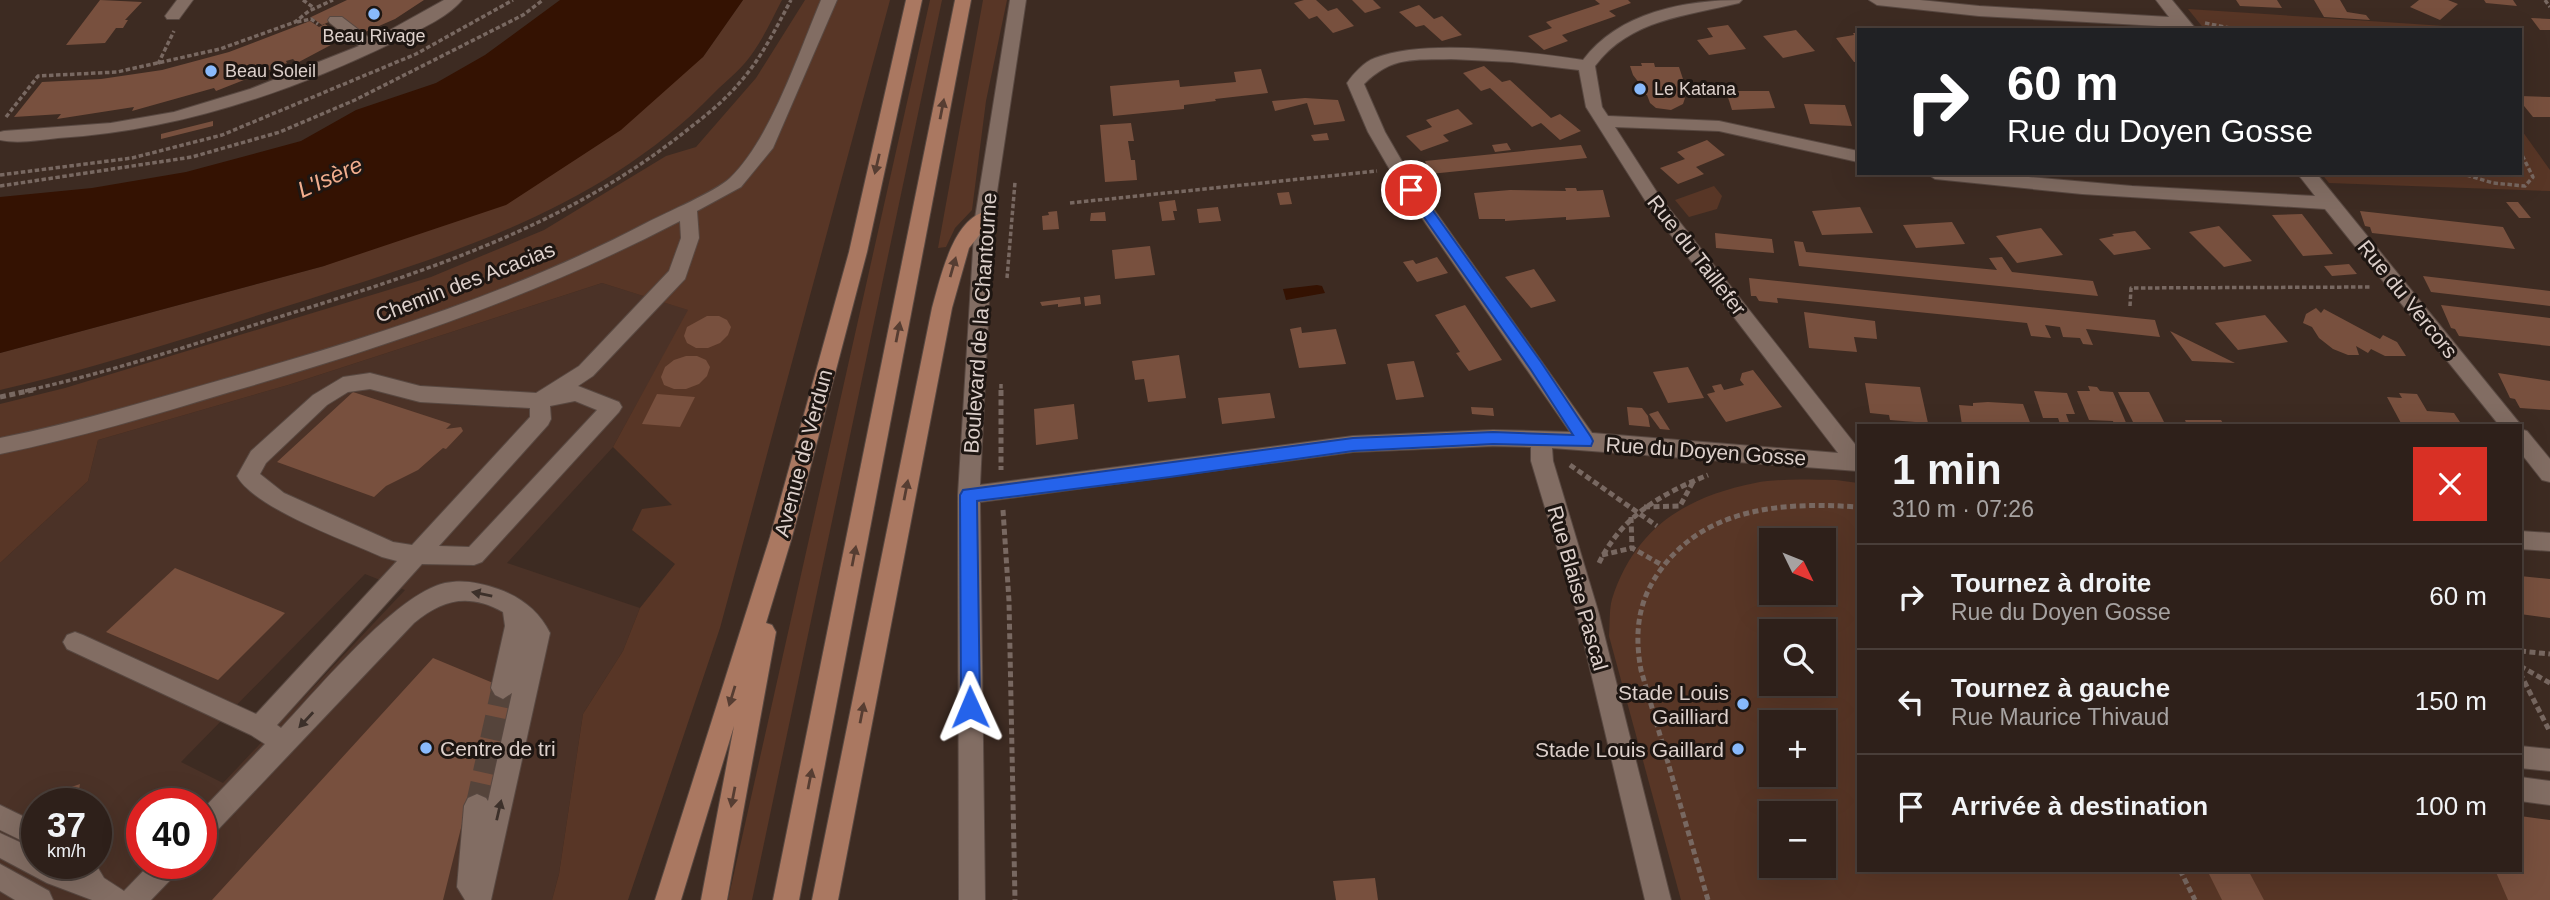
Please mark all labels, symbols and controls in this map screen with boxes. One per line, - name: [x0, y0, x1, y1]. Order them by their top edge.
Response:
- marker: Beau Rivage: [366, 6, 382, 22]
- place label: Beau Rivage: [322, 26, 426, 46]
- icon: right: [1892, 56, 1983, 147]
- text: 60 m: [2007, 56, 2119, 110]
- place label: Beau Soleil: [225, 61, 316, 81]
- marker: Beau Soleil: [203, 63, 219, 79]
- place label: Le Katana: [1654, 79, 1737, 99]
- marker: Le Katana: [1632, 81, 1648, 97]
- one-way arrow: [936, 98, 947, 120]
- text: Rue du Doyen Gosse: [2007, 113, 2313, 149]
- water label: L'Isère: [294, 151, 366, 203]
- one-way arrow: [872, 153, 883, 175]
- pin: [1381, 160, 1441, 220]
- icon: arrive: [1392, 171, 1430, 209]
- street label: Rue du Taillefer: [1643, 191, 1751, 319]
- street label: Boulevard de la Chantourne: [959, 192, 1001, 454]
- street label: Rue du Vercors: [2354, 236, 2462, 362]
- street label: Chemin des Acacias: [372, 237, 558, 327]
- one-way arrow: [948, 256, 959, 278]
- one-way arrow: [892, 321, 903, 343]
- street label: Avenue de Verdun: [770, 367, 836, 539]
- street label: Rue du Doyen Gosse: [1605, 433, 1807, 469]
- text: 1 min: [1892, 446, 2002, 493]
- button: close: [2413, 447, 2487, 521]
- one-way arrow: [901, 479, 912, 501]
- text: 310 m · 07:26: [1892, 496, 2034, 522]
- street label: Rue Blaise Pascal: [1543, 503, 1613, 673]
- north arrow: [1759, 528, 1836, 606]
- map controls: [1759, 528, 1836, 878]
- one-way arrow: [849, 545, 860, 567]
- text: Tournez à droite: [1951, 568, 2151, 598]
- icon: right: [1892, 578, 1930, 616]
- text: 60 m: [2429, 581, 2487, 611]
- one-way arrow: [471, 589, 493, 600]
- text: Rue du Doyen Gosse: [1951, 599, 2171, 625]
- button: search: [1759, 619, 1836, 696]
- position arrow: [933, 670, 1007, 744]
- text: Tournez à gauche: [1951, 673, 2170, 703]
- place label: Stade Louis Gailliard: [1618, 681, 1729, 728]
- icon: left: [1892, 683, 1930, 721]
- one-way arrow: [726, 685, 736, 706]
- text: 150 m: [2415, 686, 2487, 716]
- marker: Stade Louis Gailliard: [1735, 696, 1751, 712]
- one-way arrow: [857, 702, 868, 724]
- text: Rue Maurice Thivaud: [1951, 704, 2169, 730]
- button: +: [1759, 710, 1836, 787]
- one-way arrow: [298, 711, 314, 728]
- place label: Centre de tri: [440, 737, 556, 760]
- place label: Stade Louis Gaillard: [1535, 738, 1724, 761]
- marker: Centre de tri: [418, 740, 434, 756]
- marker: Stade Louis Gaillard: [1730, 741, 1746, 757]
- one-way arrow: [805, 768, 816, 790]
- one-way arrow: [727, 786, 738, 808]
- speed limit sign: 40: [126, 788, 217, 879]
- icon: arrive: [1892, 788, 1930, 826]
- text: Arrivée à destination: [1951, 791, 2208, 821]
- text: 100 m: [2415, 791, 2487, 821]
- one-way arrow: [493, 798, 504, 820]
- button: −: [1759, 801, 1836, 878]
- text: 37: [47, 805, 86, 844]
- text: km/h: [47, 841, 86, 861]

